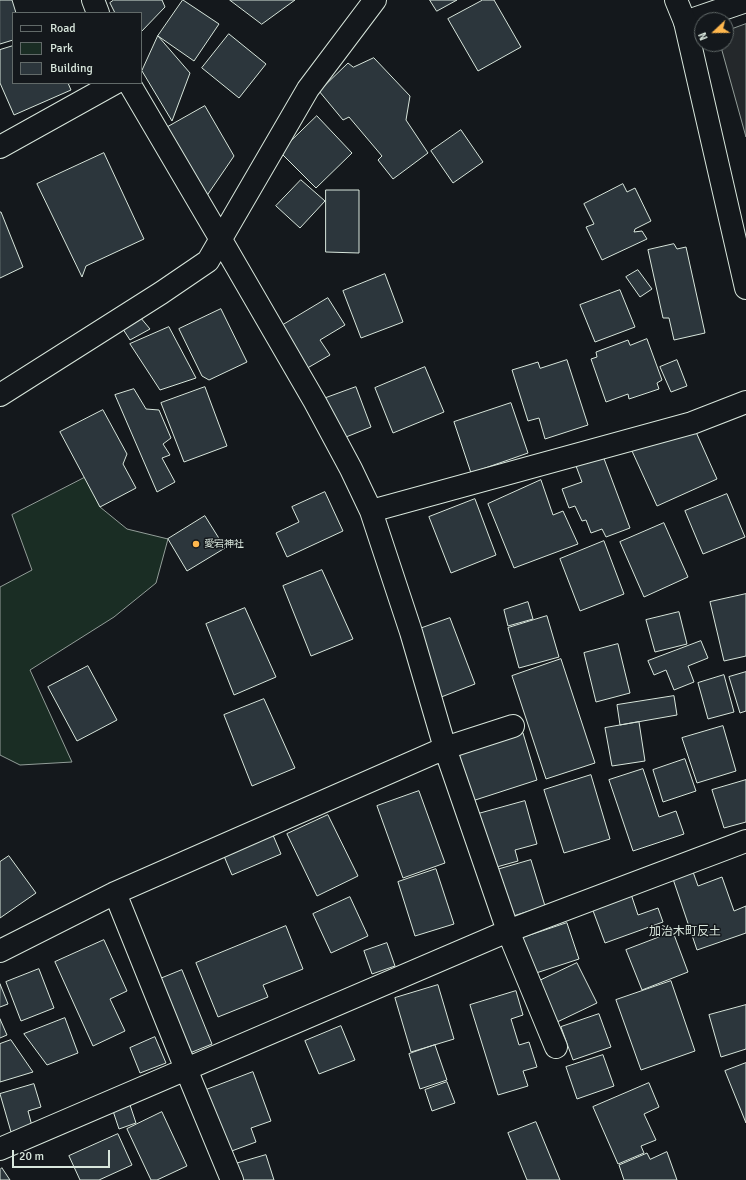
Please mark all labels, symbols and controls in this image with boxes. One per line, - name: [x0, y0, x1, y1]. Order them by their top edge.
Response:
- legend: [12, 12, 142, 84]
- north arrow: [694, 12, 734, 52]
- text: Road: [50, 21, 76, 36]
- text: N: [696, 30, 711, 42]
- text: Park: [50, 41, 73, 56]
- text: Building: [50, 61, 93, 76]
- place label: 愛宕神社: [204, 538, 244, 550]
- marker: 愛宕神社: [191, 539, 201, 549]
- district label: 加治木町反土: [649, 925, 721, 939]
- scale bar: [14, 1142, 112, 1168]
- text: 20 m: [19, 1149, 44, 1164]

